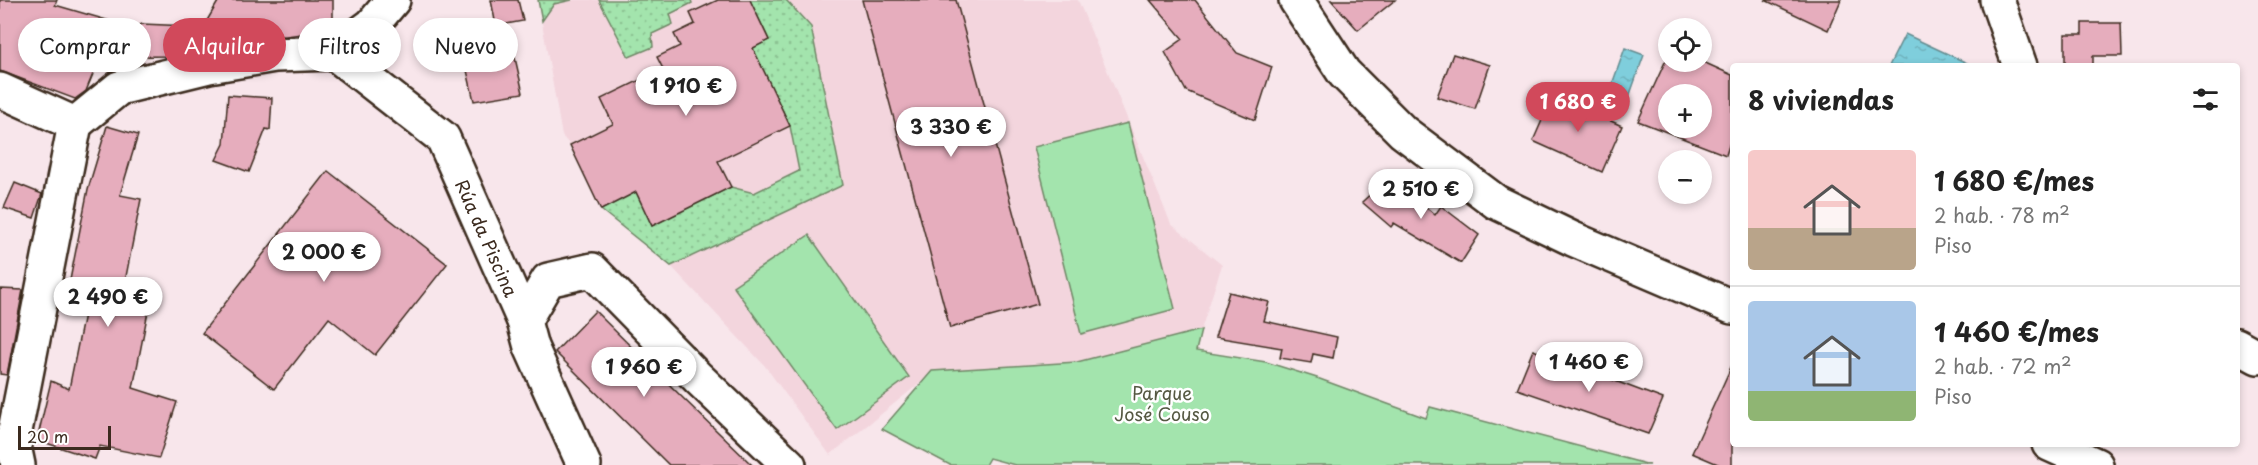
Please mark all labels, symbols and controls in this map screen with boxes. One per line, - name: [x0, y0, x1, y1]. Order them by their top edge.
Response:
- chip: Comprar: [18, 18, 151, 72]
- chip: Alquilar: [163, 18, 286, 72]
- chip: Filtros: [298, 18, 401, 72]
- chip: Nuevo: [413, 18, 518, 72]
- map controls: [1658, 18, 1712, 204]
- button: locate: [1658, 18, 1712, 72]
- pin: 1 910 €: [631, 66, 741, 117]
- text: 1 910 €: [650, 70, 722, 100]
- text: 8 viviendas: [1748, 80, 1894, 119]
- pin: 1 680 €: [1523, 82, 1633, 133]
- icon: filters: [2189, 83, 2222, 116]
- button: +: [1658, 84, 1712, 138]
- text: 1 680 €: [1540, 86, 1616, 116]
- pin: 3 330 €: [896, 107, 1006, 158]
- text: 3 330 €: [910, 111, 992, 141]
- button: −: [1658, 150, 1712, 204]
- text: 1 680 €/mes: [1934, 161, 2094, 200]
- pin: 2 510 €: [1366, 169, 1476, 220]
- text: 2 510 €: [1382, 173, 1460, 203]
- icon: home: [1796, 174, 1868, 246]
- street label: Rúa da Piscina: [449, 175, 525, 302]
- text: 2 hab. · 78 m²: [1934, 200, 2070, 230]
- text: Piso: [1934, 230, 1972, 260]
- pin: 2 000 €: [269, 232, 379, 283]
- text: 2 000 €: [282, 236, 366, 266]
- pin: 2 490 €: [53, 277, 163, 328]
- text: 2 490 €: [68, 281, 148, 311]
- text: 1 460 €/mes: [1934, 312, 2099, 351]
- icon: home: [1796, 325, 1868, 397]
- pin: 1 460 €: [1534, 342, 1644, 393]
- text: 1 460 €: [1549, 346, 1629, 376]
- pin: 1 960 €: [589, 347, 699, 398]
- text: 1 960 €: [605, 351, 683, 381]
- text: 2 hab. · 72 m²: [1934, 351, 2072, 381]
- park label: Parque José Couso: [1114, 379, 1210, 427]
- text: Piso: [1934, 381, 1972, 411]
- scale bar: [18, 423, 111, 450]
- text: 20 m: [27, 424, 68, 448]

